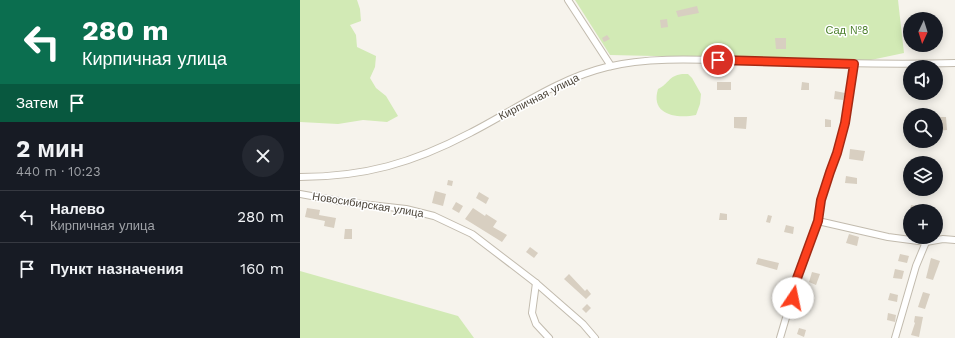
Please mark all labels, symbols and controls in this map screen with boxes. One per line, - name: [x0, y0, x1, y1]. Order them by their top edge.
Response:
- north arrow: [903, 12, 943, 52]
- map controls: [903, 12, 943, 244]
- text: 280 m: [82, 14, 169, 47]
- icon: left: [16, 16, 68, 68]
- park label: Сад №8: [825, 24, 869, 37]
- pin: [701, 43, 735, 77]
- text: Кирпичная улица: [82, 48, 227, 69]
- icon: arrive: [707, 49, 729, 71]
- button: sound: [903, 60, 943, 100]
- street label: Кирпичная улица: [497, 71, 582, 123]
- icon: arrive: [66, 92, 88, 114]
- text: Затем: [16, 94, 58, 112]
- button: search: [903, 108, 943, 148]
- text: 2 мин: [16, 135, 84, 163]
- button: close: [242, 135, 284, 177]
- button: layers: [903, 156, 943, 196]
- text: 440 m · 10:23: [16, 164, 101, 179]
- street label: Новосибирская улица: [311, 190, 426, 220]
- text: Налево: [50, 200, 105, 218]
- button: +: [903, 204, 943, 244]
- icon: left: [16, 206, 38, 228]
- text: 280 m: [237, 208, 284, 226]
- text: Кирпичная улица: [50, 218, 155, 233]
- icon: arrive: [16, 258, 38, 280]
- text: Пункт назначения: [50, 260, 183, 278]
- text: 160 m: [240, 260, 284, 278]
- position arrow: [772, 277, 814, 319]

